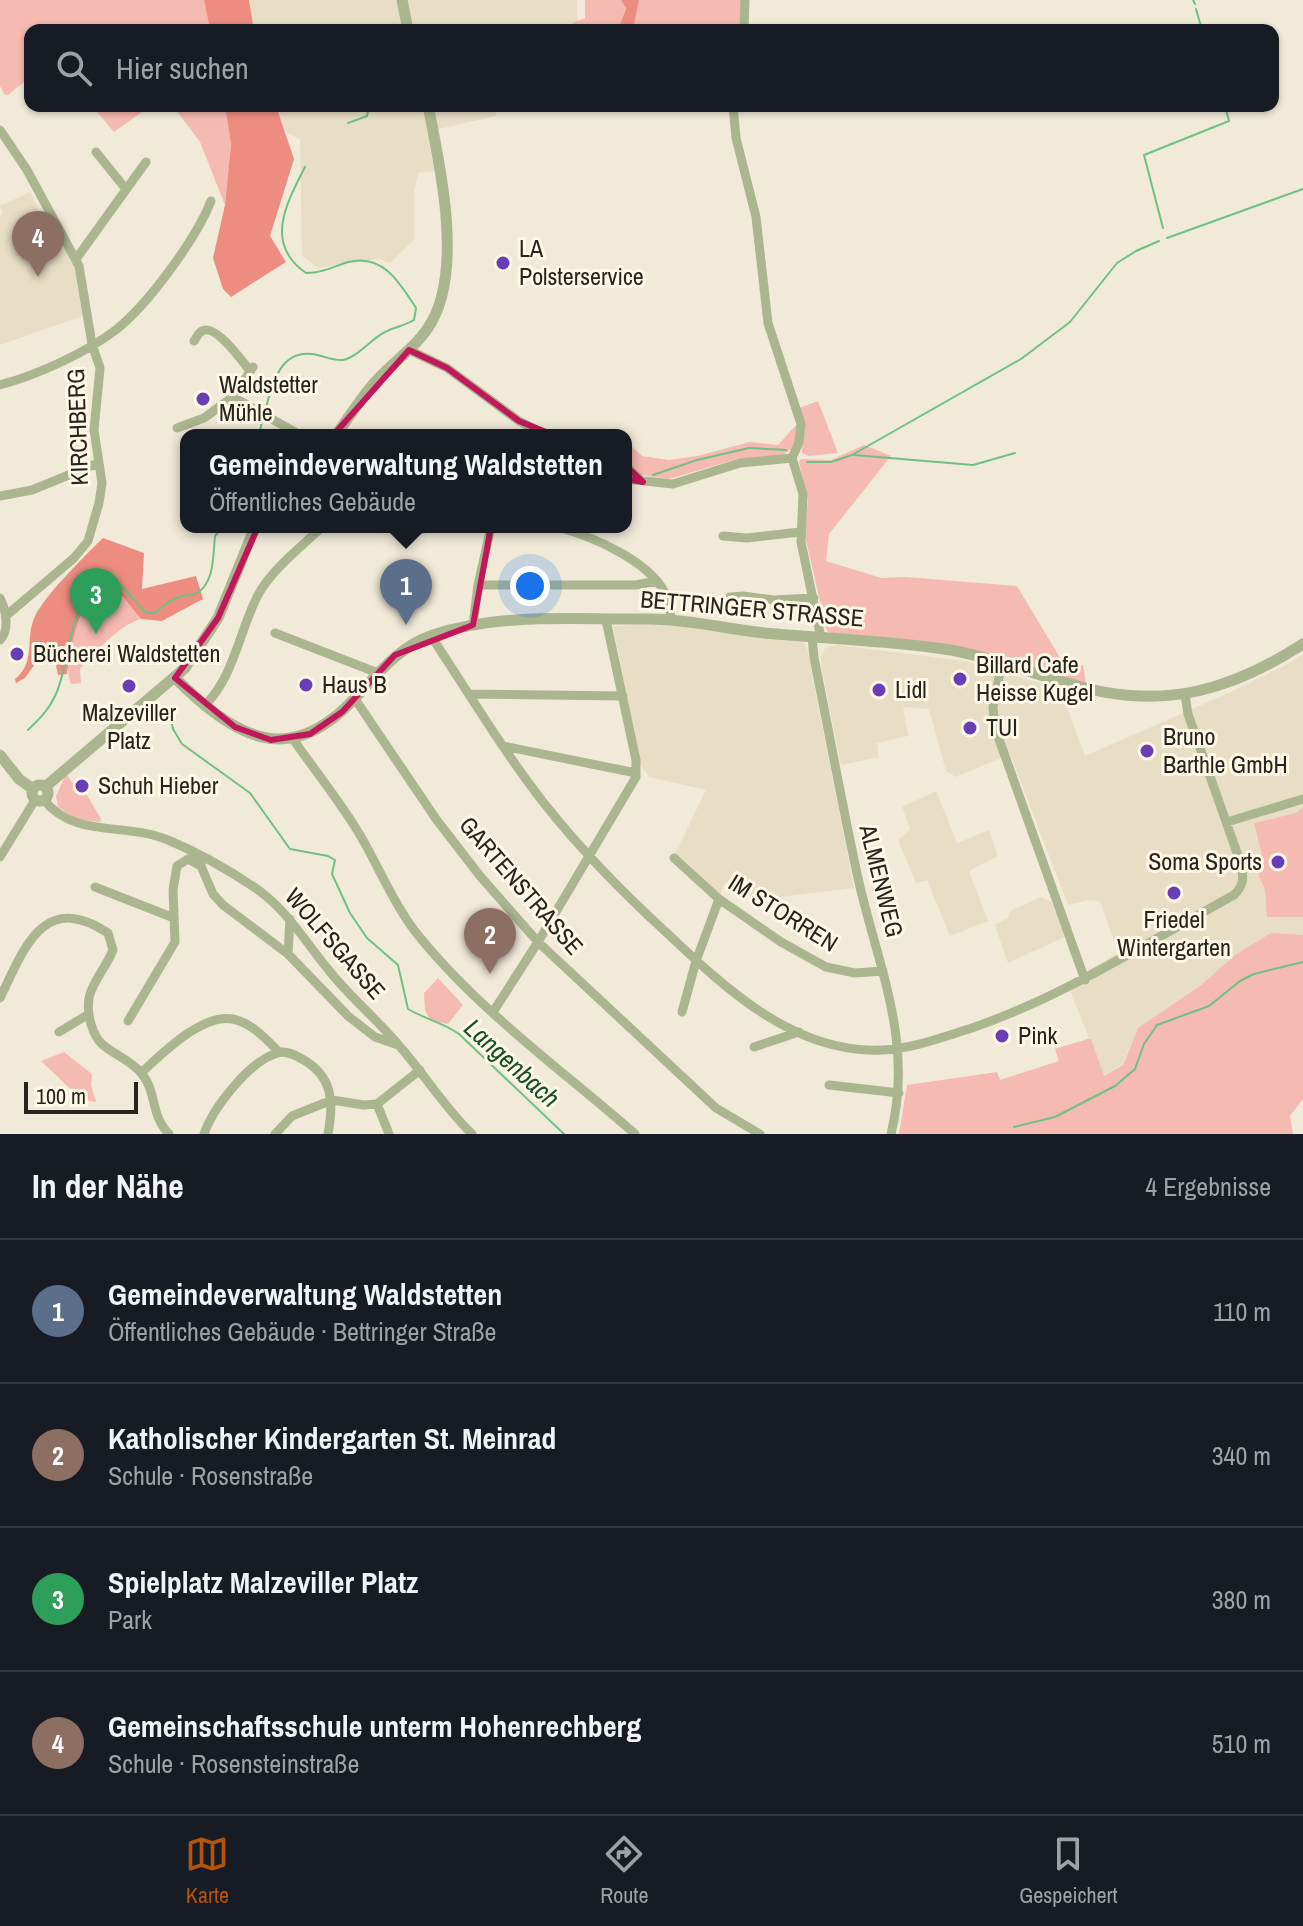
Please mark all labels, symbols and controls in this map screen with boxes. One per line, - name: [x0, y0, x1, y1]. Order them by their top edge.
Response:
- search box: [24, 24, 1279, 112]
- icon: search: [52, 46, 96, 90]
- text: Hier suchen: [116, 48, 249, 88]
- pin: 4: [12, 211, 64, 277]
- place label: LA Polsterservice: [519, 232, 644, 292]
- marker: LA Polsterservice: [494, 254, 512, 272]
- street label: KIRCHBERG: [59, 368, 95, 486]
- place label: Waldstetter Mühle: [219, 368, 318, 428]
- marker: Waldstetter Mühle: [194, 390, 212, 408]
- popup: [180, 429, 632, 533]
- text: Gemeindeverwaltung Waldstetten: [209, 444, 603, 484]
- text: Öffentliches Gebäude: [209, 484, 416, 519]
- pin: 1: [380, 559, 432, 625]
- your location: [510, 566, 550, 606]
- pin: 3: [70, 568, 122, 634]
- street label: BETTRINGER STRASSE: [639, 582, 865, 634]
- place label: Bücherei Waldstetten: [33, 637, 220, 669]
- marker: Bücherei Waldstetten: [8, 645, 26, 663]
- place label: Billard Cafe Heisse Kugel: [976, 648, 1093, 708]
- place label: Haus B: [322, 668, 387, 700]
- marker: Billard Cafe Heisse Kugel: [951, 670, 969, 688]
- place label: Lidl: [895, 673, 927, 705]
- marker: Haus B: [297, 676, 315, 694]
- marker: Malzeviller Platz: [120, 677, 138, 695]
- marker: Lidl: [870, 681, 888, 699]
- place label: Malzeviller Platz: [82, 696, 176, 756]
- place label: TUI: [986, 711, 1018, 743]
- marker: TUI: [961, 719, 979, 737]
- place label: Bruno Barthle GmbH: [1163, 720, 1288, 780]
- marker: Bruno Barthle GmbH: [1138, 742, 1156, 760]
- place label: Schuh Hieber: [98, 769, 219, 801]
- marker: Schuh Hieber: [73, 777, 91, 795]
- street label: GARTENSTRASSE: [453, 809, 591, 961]
- street label: ALMENWEG: [852, 820, 911, 940]
- place label: Soma Sports: [1148, 845, 1262, 877]
- marker: Soma Sports: [1269, 853, 1287, 871]
- street label: IM STORREN: [723, 866, 844, 958]
- street label: WOLFSGASSE: [278, 881, 393, 1006]
- marker: Friedel Wintergarten: [1165, 884, 1183, 902]
- place label: Friedel Wintergarten: [1117, 903, 1231, 963]
- pin: 2: [464, 908, 516, 974]
- water label: Langenbach: [457, 1010, 568, 1115]
- place label: Pink: [1018, 1019, 1058, 1051]
- marker: Pink: [993, 1027, 1011, 1045]
- scale bar: [24, 1078, 138, 1114]
- text: 100 m: [36, 1081, 86, 1111]
- text: In der Nähe: [32, 1163, 184, 1209]
- text: 4 Ergebnisse: [1145, 1169, 1271, 1204]
- text: Gemeindeverwaltung Waldstetten: [108, 1274, 502, 1314]
- text: 1: [52, 1294, 64, 1329]
- text: 110 m: [1213, 1294, 1271, 1329]
- text: Öffentliches Gebäude · Bettringer Straße: [108, 1314, 496, 1349]
- text: Katholischer Kindergarten St. Meinrad: [108, 1418, 556, 1458]
- text: 2: [52, 1438, 64, 1473]
- text: 340 m: [1212, 1438, 1271, 1473]
- text: Schule · Rosenstraße: [108, 1458, 313, 1493]
- text: Spielplatz Malzeviller Platz: [108, 1562, 418, 1602]
- text: 3: [52, 1582, 64, 1617]
- text: 380 m: [1212, 1582, 1271, 1617]
- text: Park: [108, 1602, 152, 1637]
- text: Gemeinschaftsschule unterm Hohenrechberg: [108, 1706, 641, 1746]
- text: 4: [52, 1726, 64, 1761]
- text: 510 m: [1212, 1726, 1271, 1761]
- text: Schule · Rosensteinstraße: [108, 1746, 359, 1781]
- tab: Karte: [185, 1832, 229, 1910]
- tab: Route: [600, 1832, 648, 1910]
- tab: Gespeichert: [1019, 1832, 1118, 1910]

